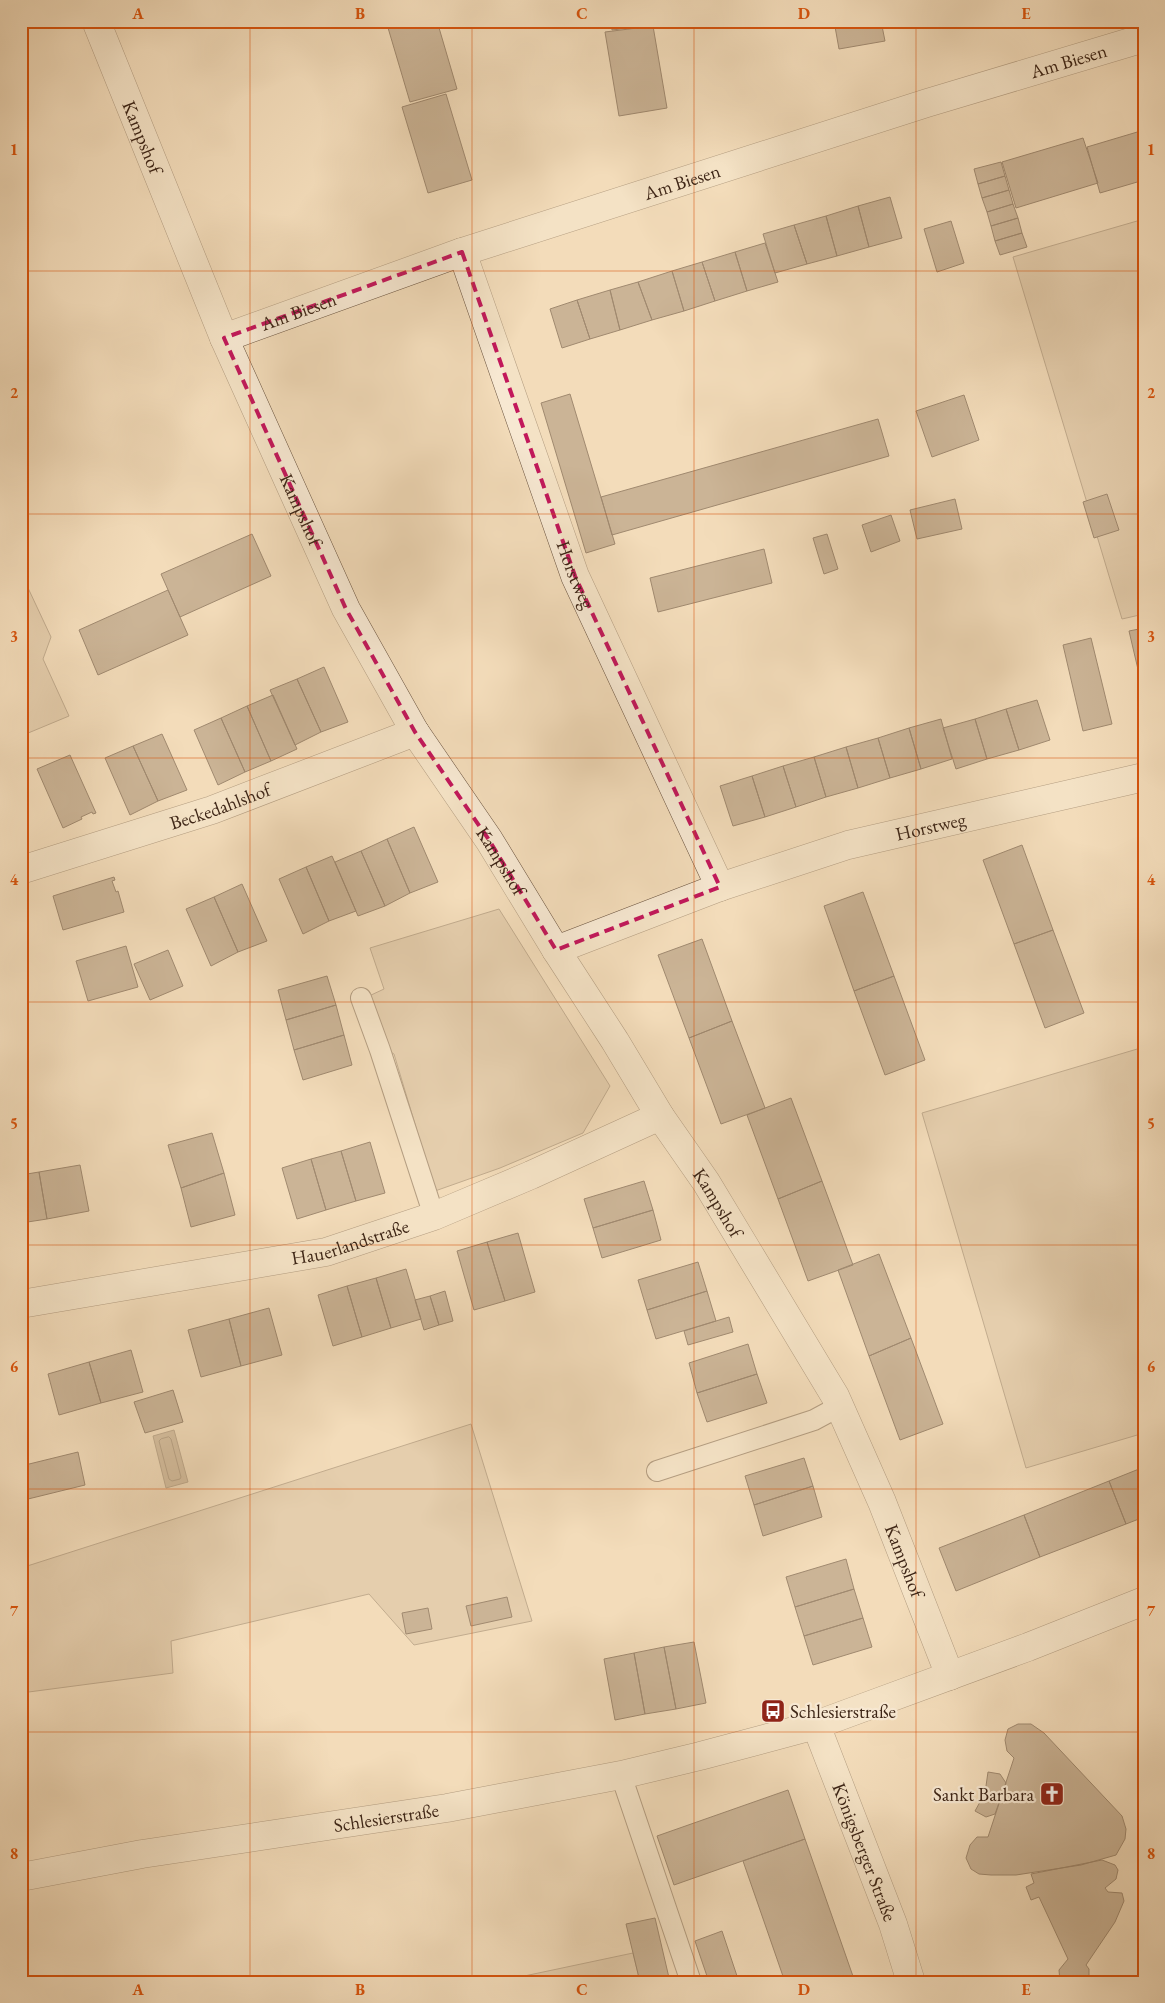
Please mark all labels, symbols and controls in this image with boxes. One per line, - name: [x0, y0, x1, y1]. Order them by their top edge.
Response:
- text: A: [131, 3, 144, 24]
- text: B: [355, 3, 365, 24]
- text: C: [576, 3, 588, 24]
- text: D: [798, 3, 810, 24]
- text: E: [1021, 3, 1031, 24]
- street label: Am Biesen: [1026, 38, 1110, 85]
- street label: Kampshof: [116, 97, 169, 179]
- text: 1: [10, 139, 18, 160]
- text: 1: [1147, 139, 1155, 160]
- street label: Am Biesen: [640, 158, 723, 206]
- street label: Am Biesen: [256, 287, 340, 337]
- text: 2: [10, 382, 19, 403]
- text: 2: [1147, 382, 1156, 403]
- street label: Kampshof: [274, 470, 329, 552]
- street label: Horstweg: [551, 537, 601, 614]
- text: 3: [10, 626, 18, 647]
- text: 3: [1147, 626, 1155, 647]
- street label: Beckedahlshof: [167, 776, 276, 836]
- street label: Horstweg: [893, 806, 969, 847]
- street label: Kampshof: [470, 821, 533, 902]
- text: 4: [10, 869, 19, 890]
- text: 4: [1147, 869, 1156, 890]
- text: 5: [10, 1113, 18, 1134]
- text: 5: [1147, 1113, 1155, 1134]
- street label: Kampshof: [687, 1163, 749, 1244]
- street label: Hauerlandstraße: [289, 1213, 412, 1271]
- text: 6: [10, 1356, 19, 1377]
- text: 6: [1147, 1356, 1156, 1377]
- street label: Kampshof: [879, 1521, 931, 1603]
- text: 7: [10, 1600, 19, 1621]
- text: 7: [1147, 1600, 1156, 1621]
- bus stop icon: Schlesierstraße: [760, 1698, 786, 1724]
- place label: Schlesierstraße: [790, 1699, 896, 1724]
- street label: Königsberger Straße: [826, 1779, 903, 1925]
- church icon: Sankt Barbara: [1039, 1781, 1065, 1807]
- place label: Sankt Barbara: [933, 1782, 1034, 1807]
- street label: Schlesierstraße: [332, 1797, 440, 1838]
- text: 8: [10, 1843, 18, 1864]
- text: 8: [1147, 1843, 1155, 1864]
- text: A: [131, 1979, 144, 2000]
- text: B: [355, 1979, 365, 2000]
- text: C: [576, 1979, 588, 2000]
- text: D: [798, 1979, 810, 2000]
- text: E: [1021, 1979, 1031, 2000]

